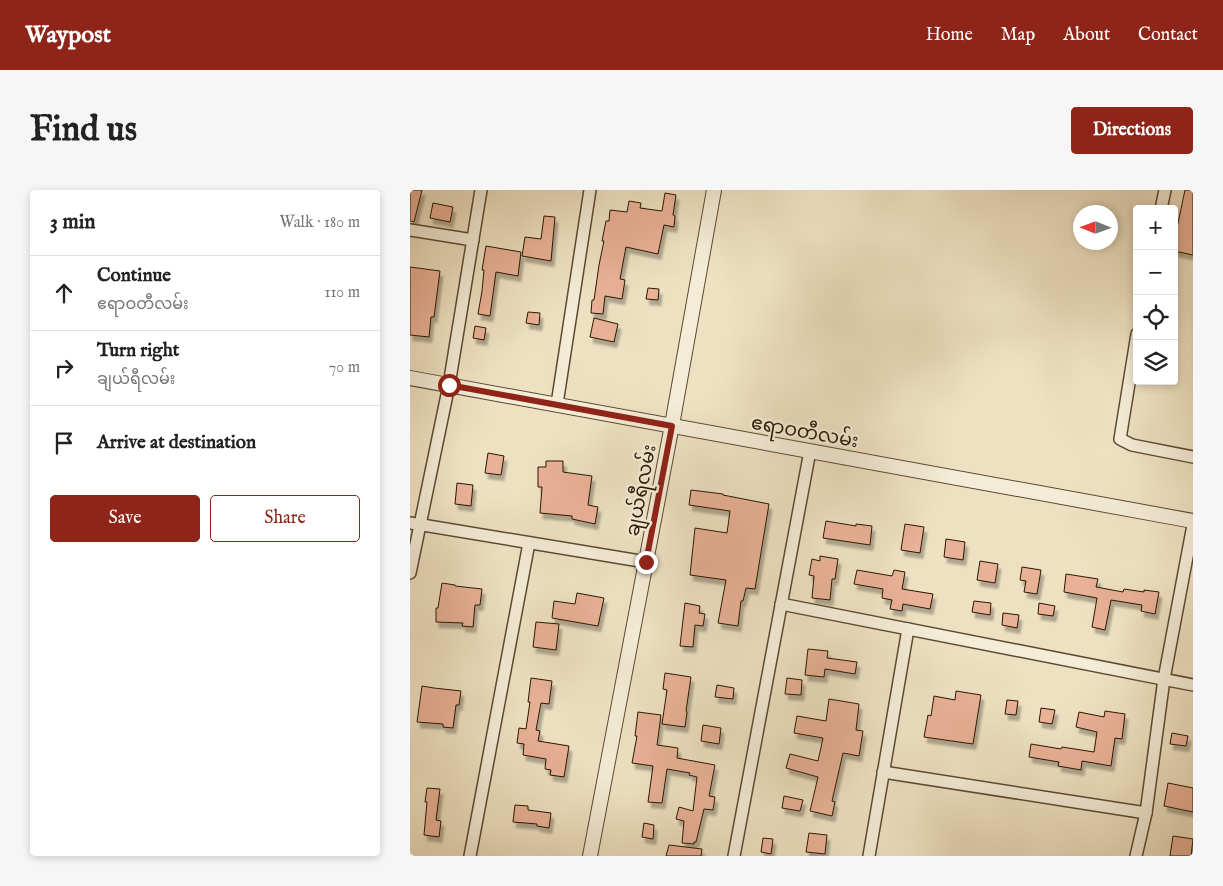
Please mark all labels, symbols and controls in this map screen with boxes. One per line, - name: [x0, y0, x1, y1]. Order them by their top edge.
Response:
- text: Waypost: [25, 20, 111, 51]
- text: Home: [926, 24, 973, 47]
- text: Map: [1001, 24, 1035, 47]
- text: About: [1063, 24, 1110, 47]
- text: Contact: [1138, 24, 1198, 47]
- button: Directions: [1071, 107, 1193, 154]
- text: Find us: [30, 108, 137, 153]
- north arrow: [1073, 205, 1118, 250]
- map controls: [1133, 205, 1178, 385]
- button: +: [1133, 205, 1178, 250]
- text: 3 min: [50, 209, 95, 236]
- text: Walk · 180 m: [279, 213, 360, 233]
- button: −: [1133, 250, 1178, 295]
- text: Continue: [97, 264, 171, 288]
- icon: ahead: [50, 279, 78, 307]
- text: 110 m: [324, 283, 360, 303]
- text: ဧရာဝတီလမ်း: [97, 295, 189, 315]
- button: locate: [1133, 295, 1178, 340]
- text: Turn right: [97, 339, 179, 363]
- button: layers: [1133, 340, 1178, 385]
- icon: right: [50, 354, 78, 382]
- text: 70 m: [329, 358, 360, 378]
- text: ချယ်ရီလမ်း: [97, 370, 175, 390]
- route start: [438, 374, 461, 397]
- street label: ဧရာဝတီလမ်း: [749, 408, 861, 456]
- icon: arrive: [50, 429, 78, 457]
- text: Arrive at destination: [97, 431, 256, 455]
- street label: ချယ်ရီလမ်း: [617, 442, 665, 539]
- button: Save: [50, 495, 200, 542]
- button: Share: [210, 495, 360, 542]
- route end: [635, 551, 658, 574]

